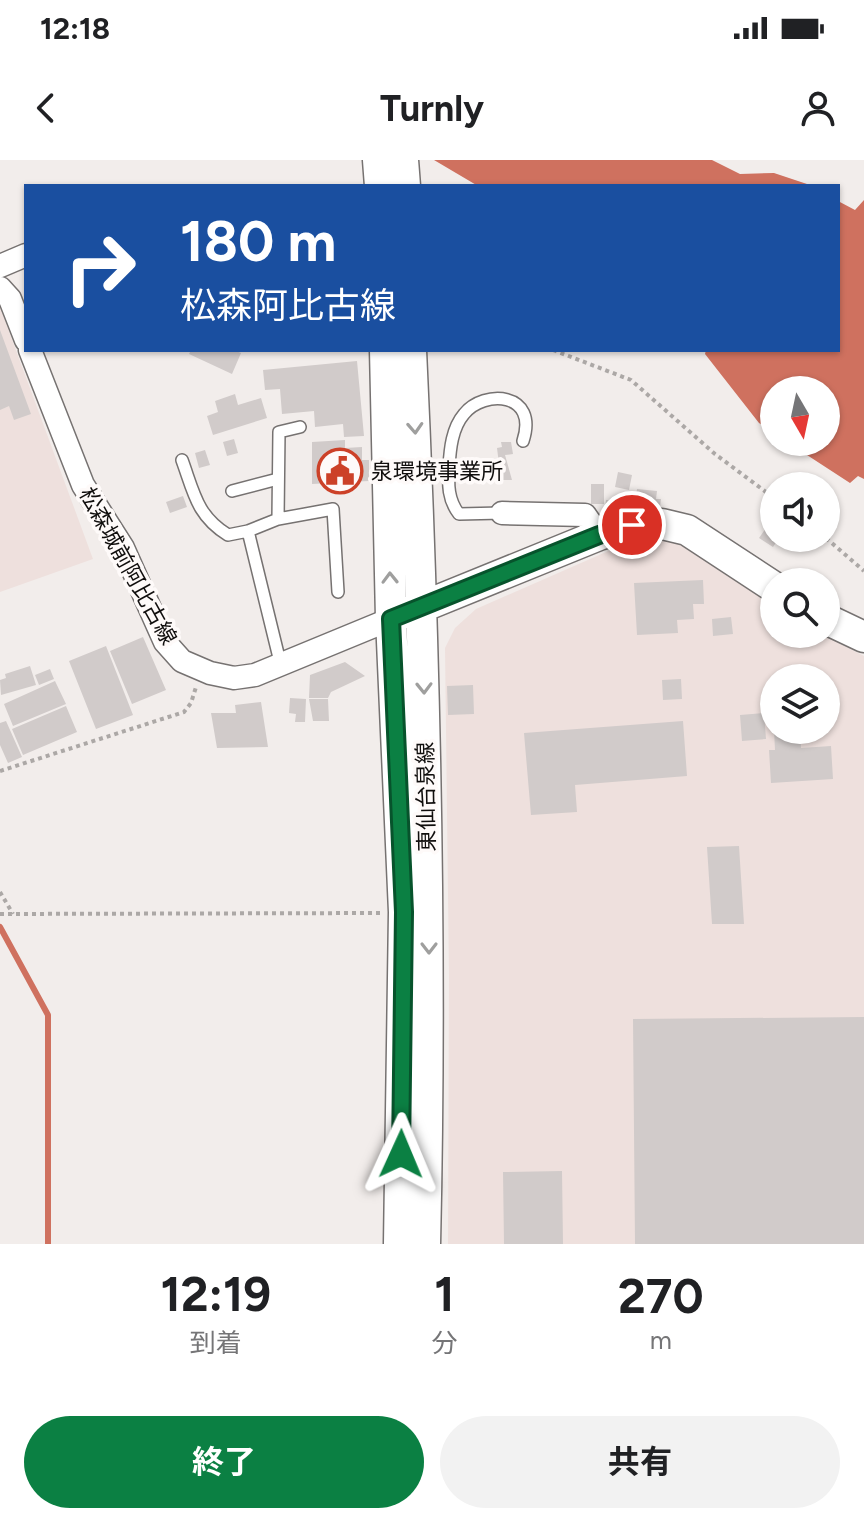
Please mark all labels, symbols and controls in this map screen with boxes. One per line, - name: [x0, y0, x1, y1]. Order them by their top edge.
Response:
- text: 12:18: [40, 10, 110, 47]
- icon: back: [24, 86, 68, 130]
- icon: person: [796, 86, 840, 130]
- text: Turnly: [380, 87, 484, 130]
- text: 180 m: [180, 208, 336, 275]
- icon: right: [48, 216, 152, 320]
- text: 松森阿比古線: [180, 284, 396, 327]
- north arrow: [760, 376, 840, 456]
- map controls: [760, 376, 840, 744]
- one-way arrow: [406, 422, 423, 435]
- public building icon: 泉環境事業所: [316, 447, 364, 495]
- place label: 泉環境事業所: [371, 458, 503, 485]
- button: sound: [760, 472, 840, 552]
- street label: 松森城前阿比古線: [74, 482, 182, 650]
- pin: [598, 491, 666, 559]
- icon: arrive: [610, 503, 654, 547]
- button: search: [760, 568, 840, 648]
- one-way arrow: [382, 571, 399, 584]
- button: layers: [760, 664, 840, 744]
- one-way arrow: [415, 682, 432, 695]
- street label: 東仙台泉線: [412, 742, 440, 852]
- one-way arrow: [420, 942, 438, 955]
- position arrow: [359, 1112, 443, 1196]
- text: 12:19: [160, 1265, 271, 1323]
- text: 1: [434, 1265, 455, 1323]
- text: 270: [618, 1267, 704, 1325]
- text: m: [650, 1324, 672, 1356]
- text: 到着: [190, 1327, 242, 1359]
- text: 分: [431, 1327, 457, 1359]
- button: 終了: [24, 1416, 424, 1508]
- button: 共有: [440, 1416, 840, 1508]

